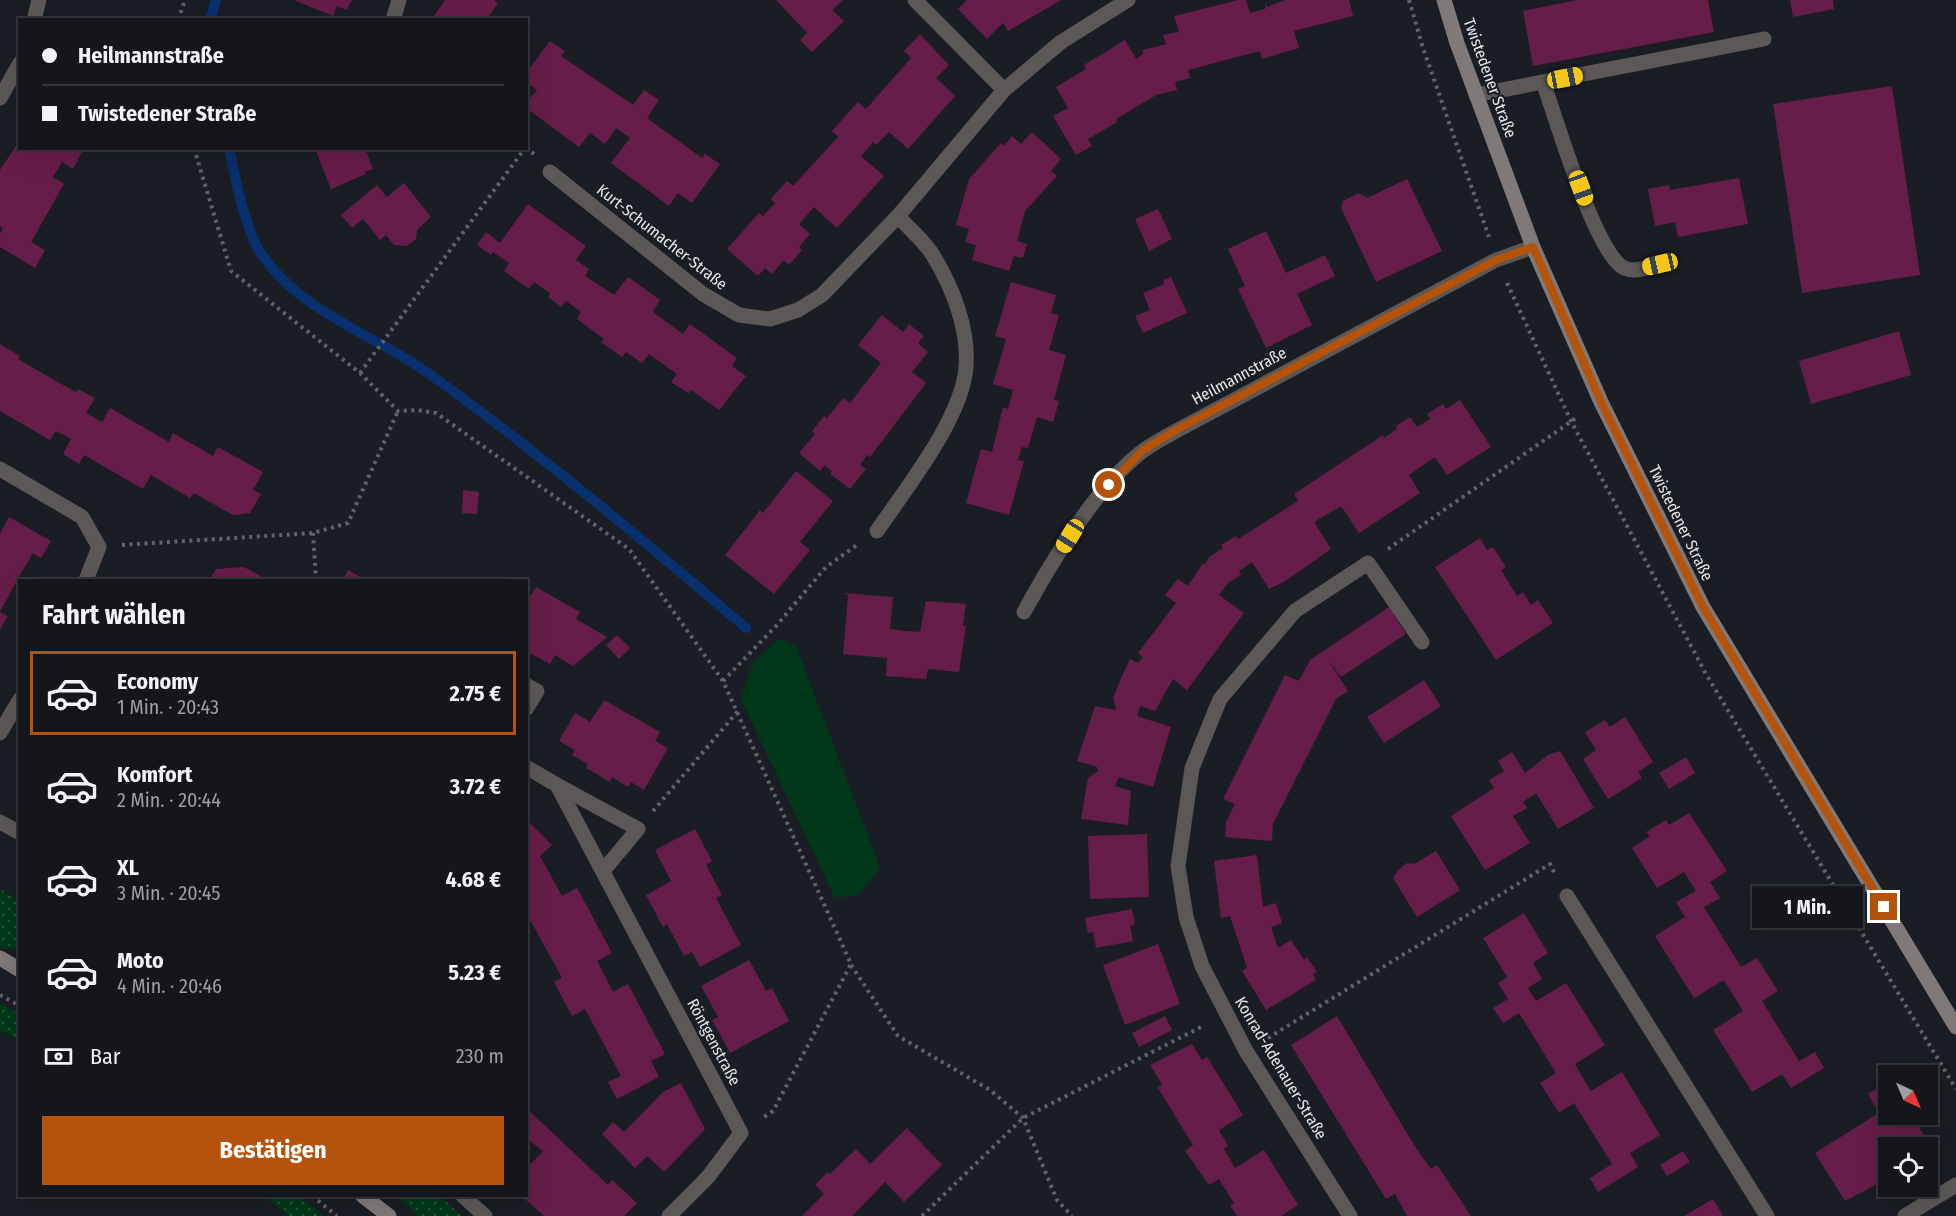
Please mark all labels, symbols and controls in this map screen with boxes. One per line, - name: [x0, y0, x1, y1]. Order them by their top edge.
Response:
- street label: Twistedener Straße: [1460, 16, 1520, 140]
- text: Heilmannstraße: [78, 42, 224, 69]
- car: [1546, 66, 1584, 90]
- text: Twistedener Straße: [78, 100, 256, 127]
- car: [1566, 168, 1596, 208]
- street label: Kurt-Schumacher-Straße: [593, 180, 731, 294]
- car: [1640, 251, 1680, 277]
- street label: Heilmannstraße: [1188, 343, 1290, 409]
- street label: Twistedener Straße: [1645, 462, 1717, 584]
- route start: [1095, 471, 1122, 498]
- car: [1053, 516, 1087, 556]
- text: Fahrt wählen: [42, 599, 186, 631]
- icon: car: [45, 666, 99, 720]
- text: Economy: [117, 668, 198, 695]
- text: 2.75 €: [449, 680, 501, 707]
- text: 1 Min. · 20:43: [117, 695, 219, 719]
- icon: car: [45, 759, 99, 813]
- text: Komfort: [117, 761, 192, 788]
- text: 3.72 €: [450, 773, 501, 800]
- text: 2 Min. · 20:44: [117, 788, 221, 812]
- icon: car: [45, 852, 99, 906]
- text: XL: [117, 854, 139, 881]
- text: 4.68 €: [445, 866, 501, 893]
- text: 3 Min. · 20:45: [117, 881, 220, 905]
- callout: 1 Min.: [1752, 886, 1863, 928]
- route end: [1870, 893, 1897, 920]
- text: 1 Min.: [1784, 895, 1831, 919]
- icon: car: [45, 945, 99, 999]
- text: Moto: [117, 947, 164, 974]
- text: 5.23 €: [448, 959, 501, 986]
- text: 4 Min. · 20:46: [117, 974, 222, 998]
- street label: Konrad-Adenauer-Straße: [1231, 993, 1331, 1143]
- street label: Röntgenstraße: [683, 995, 745, 1089]
- icon: cash: [42, 1040, 75, 1073]
- text: Bar: [90, 1043, 121, 1070]
- text: 230 m: [456, 1044, 504, 1068]
- north arrow: [1878, 1065, 1938, 1125]
- map controls: [1878, 1065, 1938, 1197]
- button: Bestätigen: [42, 1116, 504, 1185]
- button: locate: [1878, 1137, 1938, 1197]

